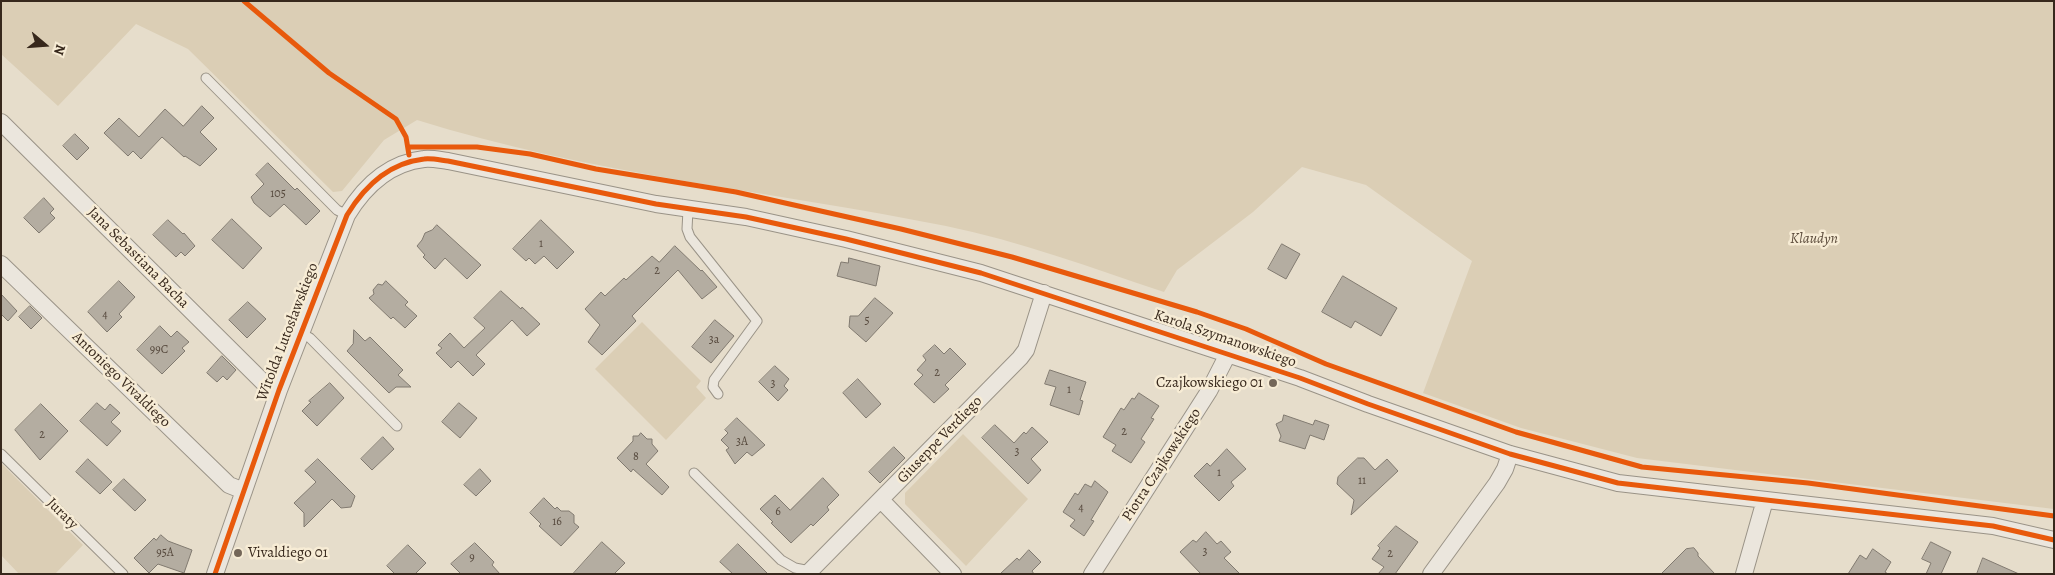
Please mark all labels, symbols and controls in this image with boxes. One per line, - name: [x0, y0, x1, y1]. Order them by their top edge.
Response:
- north arrow: [20, 20, 70, 70]
- text: N: [49, 42, 70, 58]
- house number: 105: [270, 187, 286, 201]
- street label: Jana Sebastiana Bacha: [83, 203, 193, 313]
- park label: Klaudyn: [1790, 230, 1838, 248]
- house number: 1: [539, 237, 543, 251]
- street label: Witolda Lutosławskiego: [253, 260, 323, 404]
- house number: 2: [654, 264, 660, 278]
- street label: Karola Szymanowskiego: [1152, 306, 1298, 372]
- house number: 4: [102, 308, 108, 322]
- house number: 5: [864, 314, 870, 328]
- street label: Antoniego Vivaldiego: [68, 328, 174, 432]
- house number: 3a: [709, 333, 719, 347]
- house number: 99C: [150, 343, 168, 357]
- house number: 2: [934, 366, 940, 380]
- place label: Czajkowskiego 01: [1156, 374, 1263, 392]
- house number: 3: [771, 377, 775, 391]
- marker: Czajkowskiego 01: [1267, 377, 1279, 389]
- house number: 1: [1067, 383, 1071, 397]
- street label: Giuseppe Verdiego: [894, 393, 986, 487]
- street label: Piotra Czajkowskiego: [1119, 405, 1205, 525]
- house number: 2: [1121, 425, 1127, 439]
- house number: 2: [39, 428, 45, 442]
- house number: 3A: [736, 435, 748, 449]
- house number: 3: [1015, 445, 1019, 459]
- house number: 8: [633, 450, 639, 464]
- house number: 1: [1217, 466, 1221, 480]
- house number: 11: [1358, 474, 1366, 488]
- street label: Juraty: [43, 495, 81, 533]
- house number: 4: [1078, 501, 1084, 515]
- house number: 6: [775, 505, 781, 519]
- house number: 16: [552, 515, 562, 529]
- place label: Vivaldiego 01: [248, 544, 328, 562]
- house number: 3: [1203, 545, 1207, 559]
- house number: 95A: [156, 546, 174, 560]
- marker: Vivaldiego 01: [232, 547, 244, 559]
- house number: 2: [1387, 547, 1393, 561]
- house number: 9: [469, 551, 475, 565]

